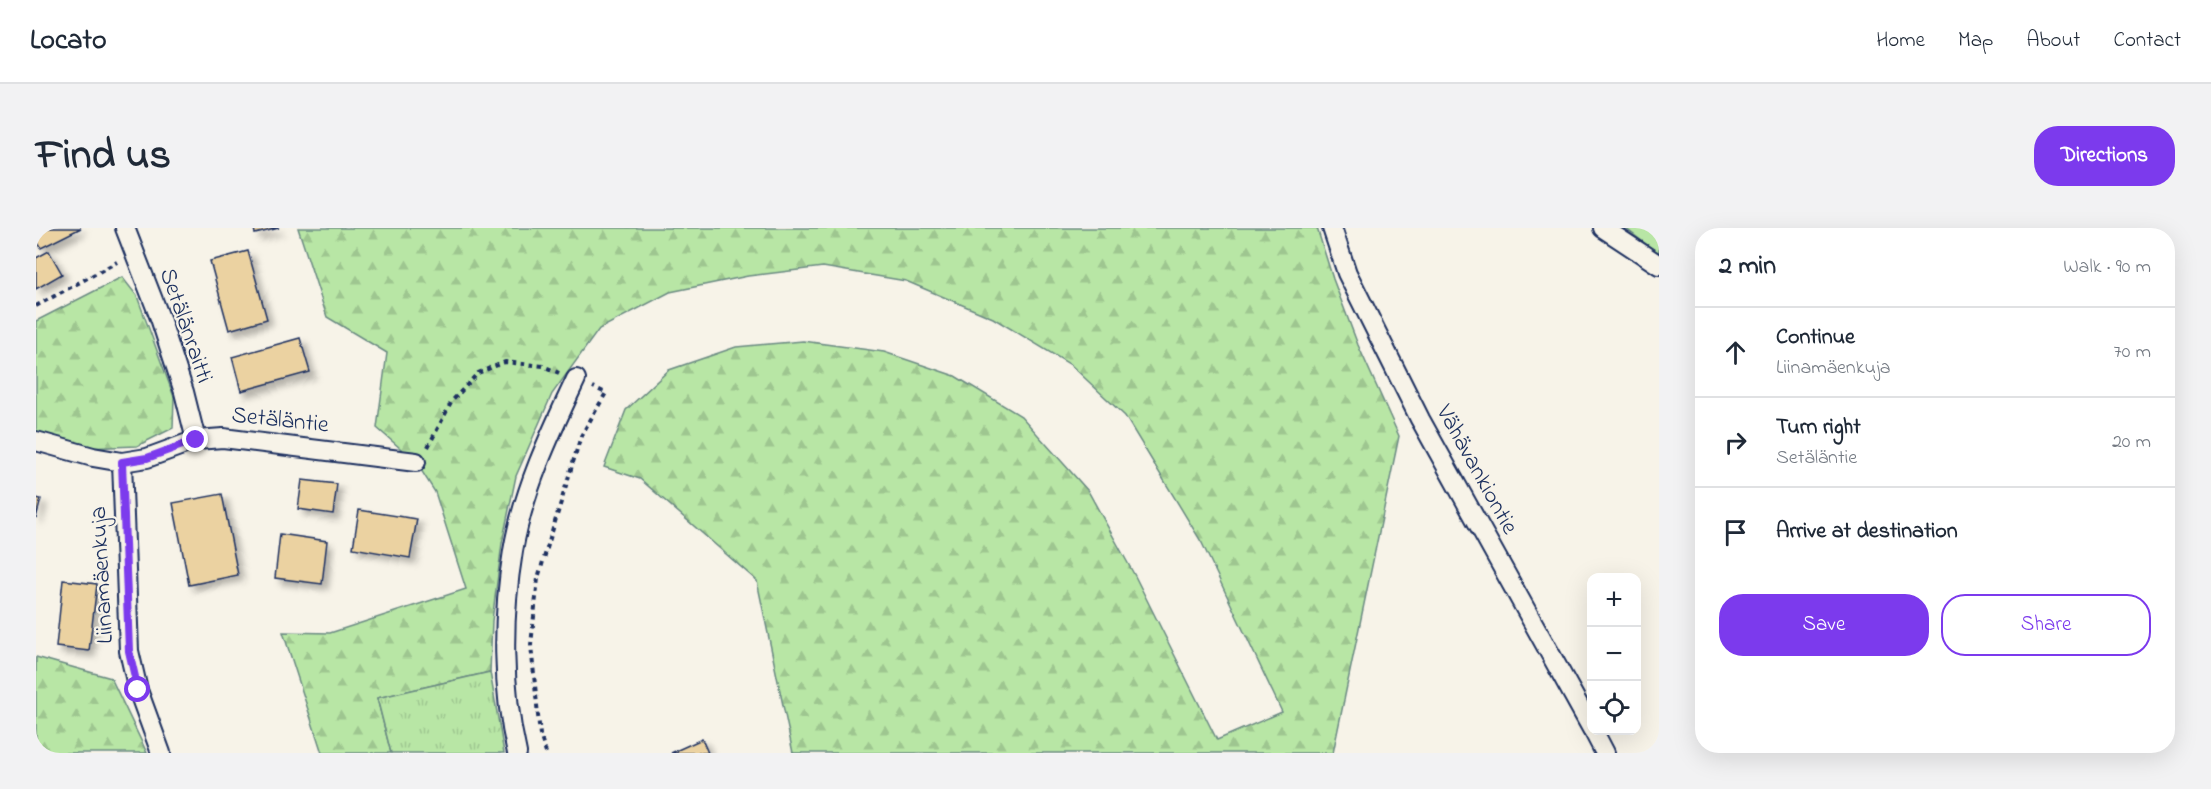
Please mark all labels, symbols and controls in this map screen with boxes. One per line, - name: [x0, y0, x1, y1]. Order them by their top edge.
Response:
- text: Locato: [30, 21, 106, 62]
- text: Home: [1876, 26, 1925, 56]
- text: Map: [1958, 26, 1993, 56]
- text: About: [2026, 26, 2080, 56]
- text: Contact: [2113, 26, 2181, 56]
- text: Find us: [36, 126, 171, 187]
- button: Directions: [2034, 126, 2175, 186]
- text: 2 min: [1719, 248, 1776, 286]
- text: Walk · 90 m: [2063, 253, 2151, 282]
- street label: Setälänraitti: [149, 264, 221, 388]
- text: Continue: [1776, 322, 1855, 354]
- icon: ahead: [1719, 336, 1752, 369]
- text: 70 m: [2114, 338, 2151, 367]
- text: Liinamäenkuja: [1776, 354, 1891, 383]
- street label: Setäläntie: [230, 398, 331, 444]
- street label: Vähävankiontie: [1425, 398, 1526, 541]
- text: Turn right: [1776, 412, 1861, 444]
- route end: [182, 426, 208, 452]
- icon: right: [1719, 426, 1752, 459]
- text: 20 m: [2112, 428, 2151, 457]
- text: Setäläntie: [1776, 444, 1857, 473]
- street label: Liinamäenkuja: [82, 505, 124, 645]
- icon: arrive: [1719, 516, 1752, 549]
- text: Arrive at destination: [1776, 516, 1958, 548]
- map controls: [1587, 573, 1641, 735]
- button: +: [1587, 573, 1641, 627]
- button: Save: [1719, 594, 1929, 656]
- button: Share: [1941, 594, 2151, 656]
- button: −: [1587, 627, 1641, 681]
- route start: [124, 676, 150, 702]
- button: locate: [1587, 681, 1641, 735]

